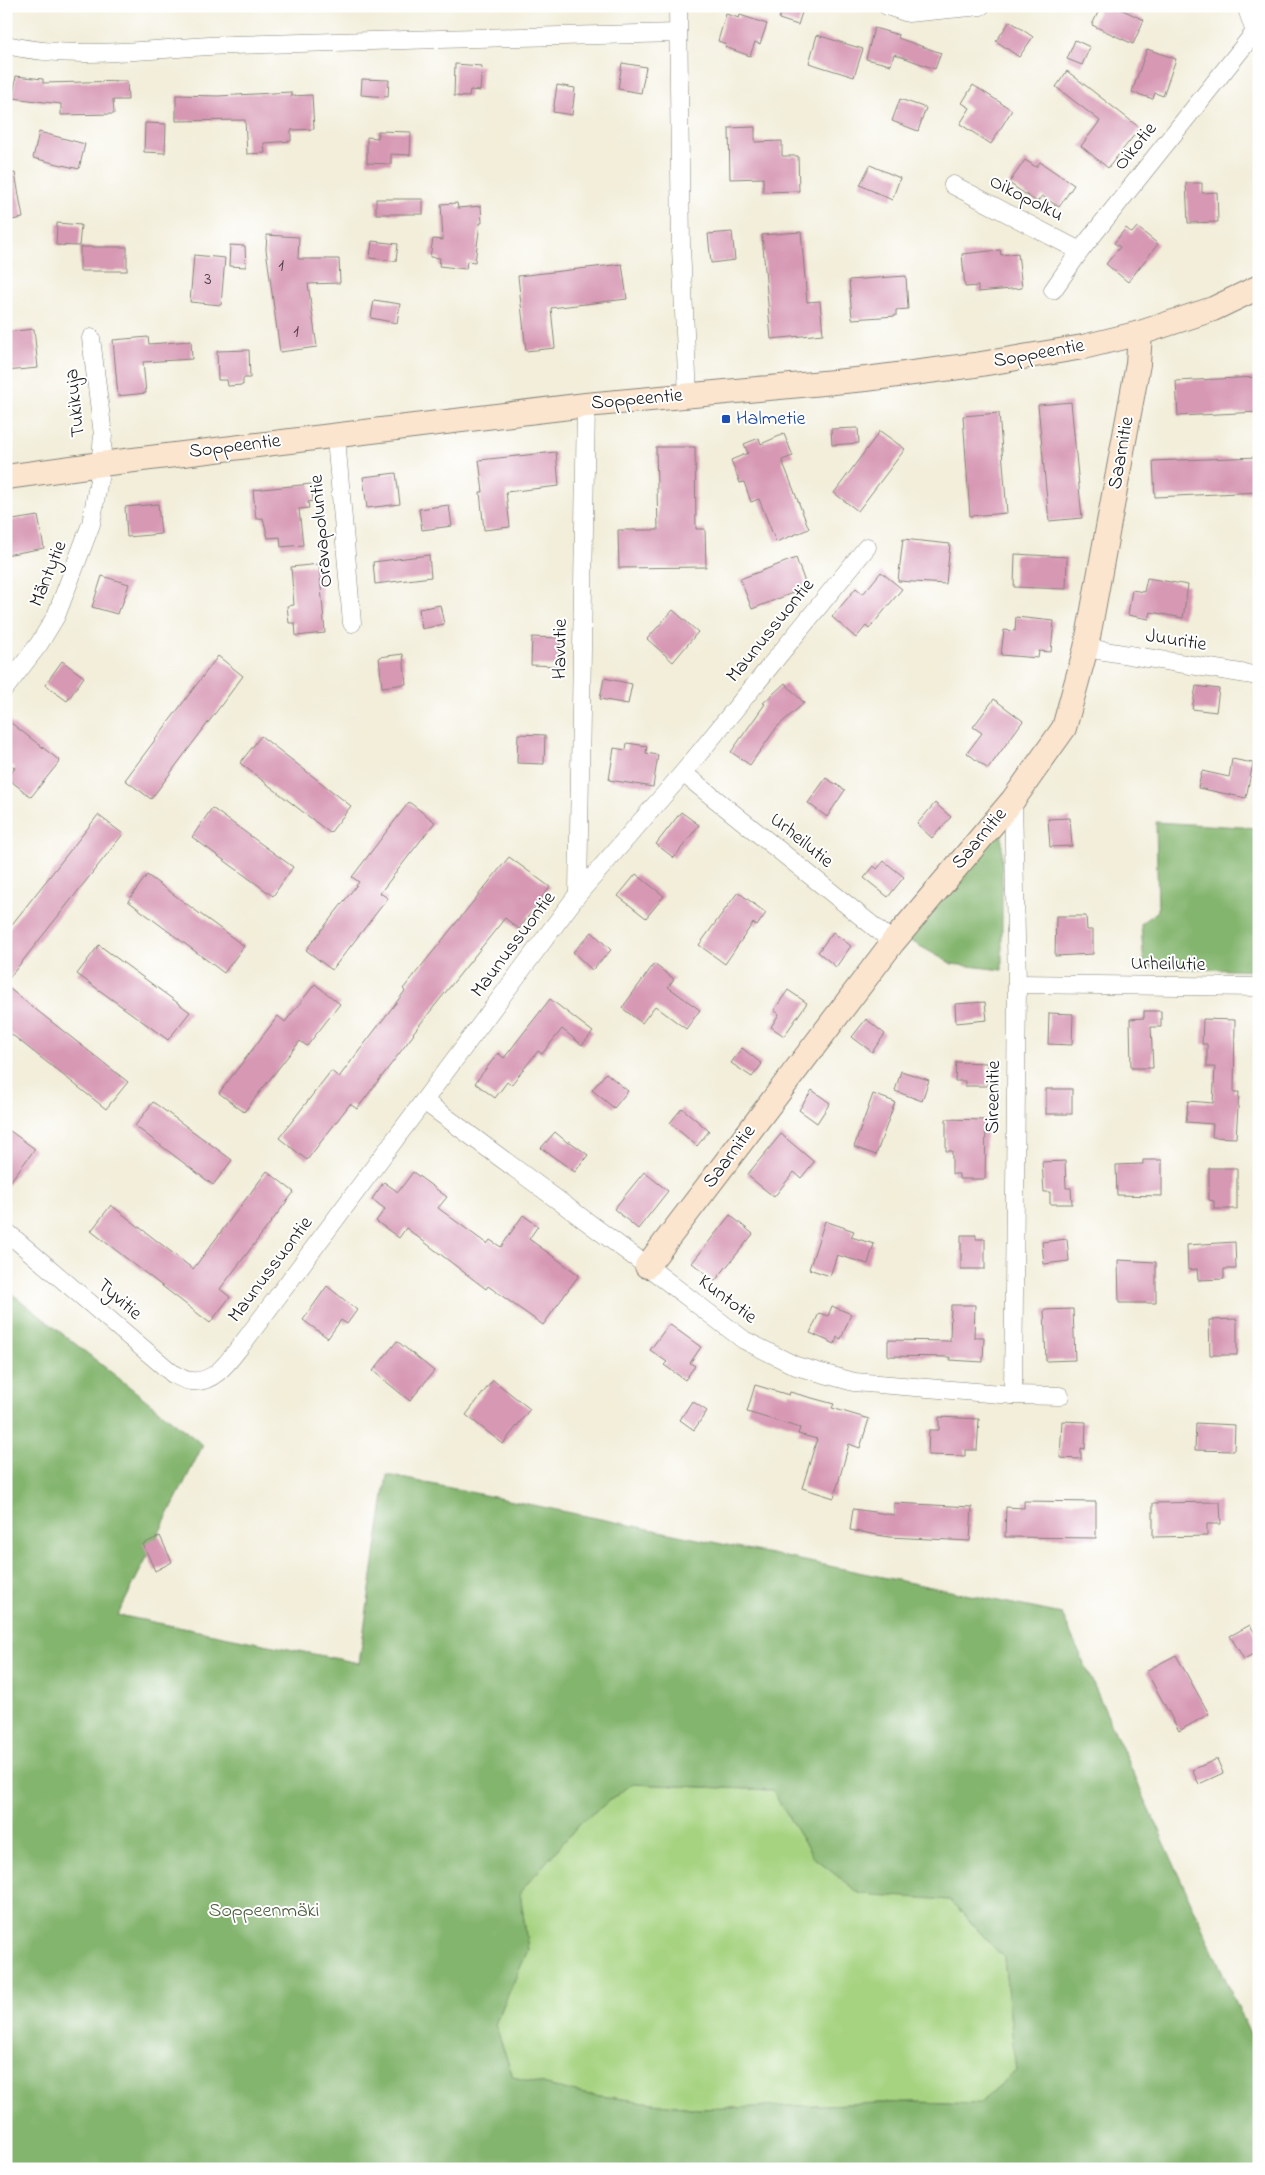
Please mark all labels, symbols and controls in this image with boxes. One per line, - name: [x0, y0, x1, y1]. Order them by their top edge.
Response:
- street label: Oikotie: [1107, 116, 1165, 178]
- street label: Oikopolku: [984, 168, 1068, 230]
- house number: 1: [278, 253, 284, 279]
- house number: 3: [204, 267, 212, 293]
- house number: 1: [293, 319, 299, 345]
- street label: Soppeentie: [991, 332, 1087, 376]
- street label: Tukikuja: [58, 367, 94, 439]
- street label: Soppeentie: [590, 382, 684, 418]
- place label: Halmetie: [736, 405, 806, 434]
- marker: Halmetie: [720, 413, 732, 425]
- street label: Saarnitie: [1101, 414, 1143, 492]
- street label: Soppeentie: [188, 427, 282, 467]
- street label: Oravapoluntie: [303, 473, 341, 589]
- street label: Mäntytie: [23, 536, 75, 612]
- street label: Maunussuontie: [720, 573, 822, 689]
- street label: Havutie: [546, 618, 576, 680]
- street label: Juuritie: [1143, 622, 1209, 660]
- street label: Saarnitie: [945, 802, 1015, 876]
- street label: Urheilutie: [763, 806, 839, 876]
- street label: Maunussuontie: [464, 886, 564, 1004]
- street label: Urheilutie: [1130, 950, 1206, 980]
- street label: Sireenitie: [979, 1060, 1009, 1134]
- street label: Saarnitie: [696, 1119, 764, 1195]
- street label: Maunussuontie: [221, 1211, 321, 1329]
- street label: Kuntotie: [691, 1268, 763, 1332]
- street label: Tyvitie: [90, 1272, 148, 1328]
- park label: Soppeenmäki: [209, 1897, 319, 1926]

